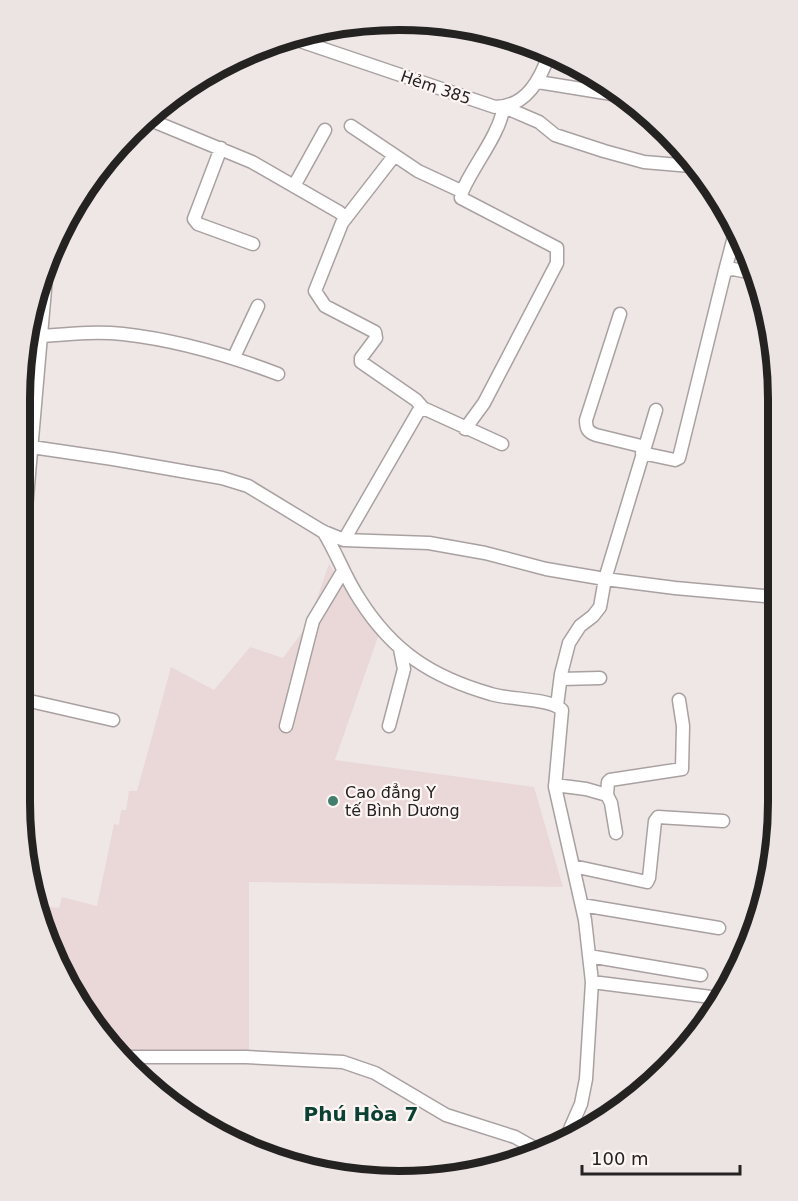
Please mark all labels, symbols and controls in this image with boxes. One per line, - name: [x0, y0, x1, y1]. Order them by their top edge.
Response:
- street label: Hẻm 385: [398, 67, 473, 108]
- place label: Cao đẳng Y tế Bình Dương: [345, 783, 460, 820]
- marker: Cao đẳng Y tế Bình Dương: [326, 794, 340, 808]
- district label: Phú Hòa 7: [304, 1102, 418, 1126]
- scale bar: [582, 1138, 740, 1176]
- text: 100 m: [591, 1148, 649, 1169]

